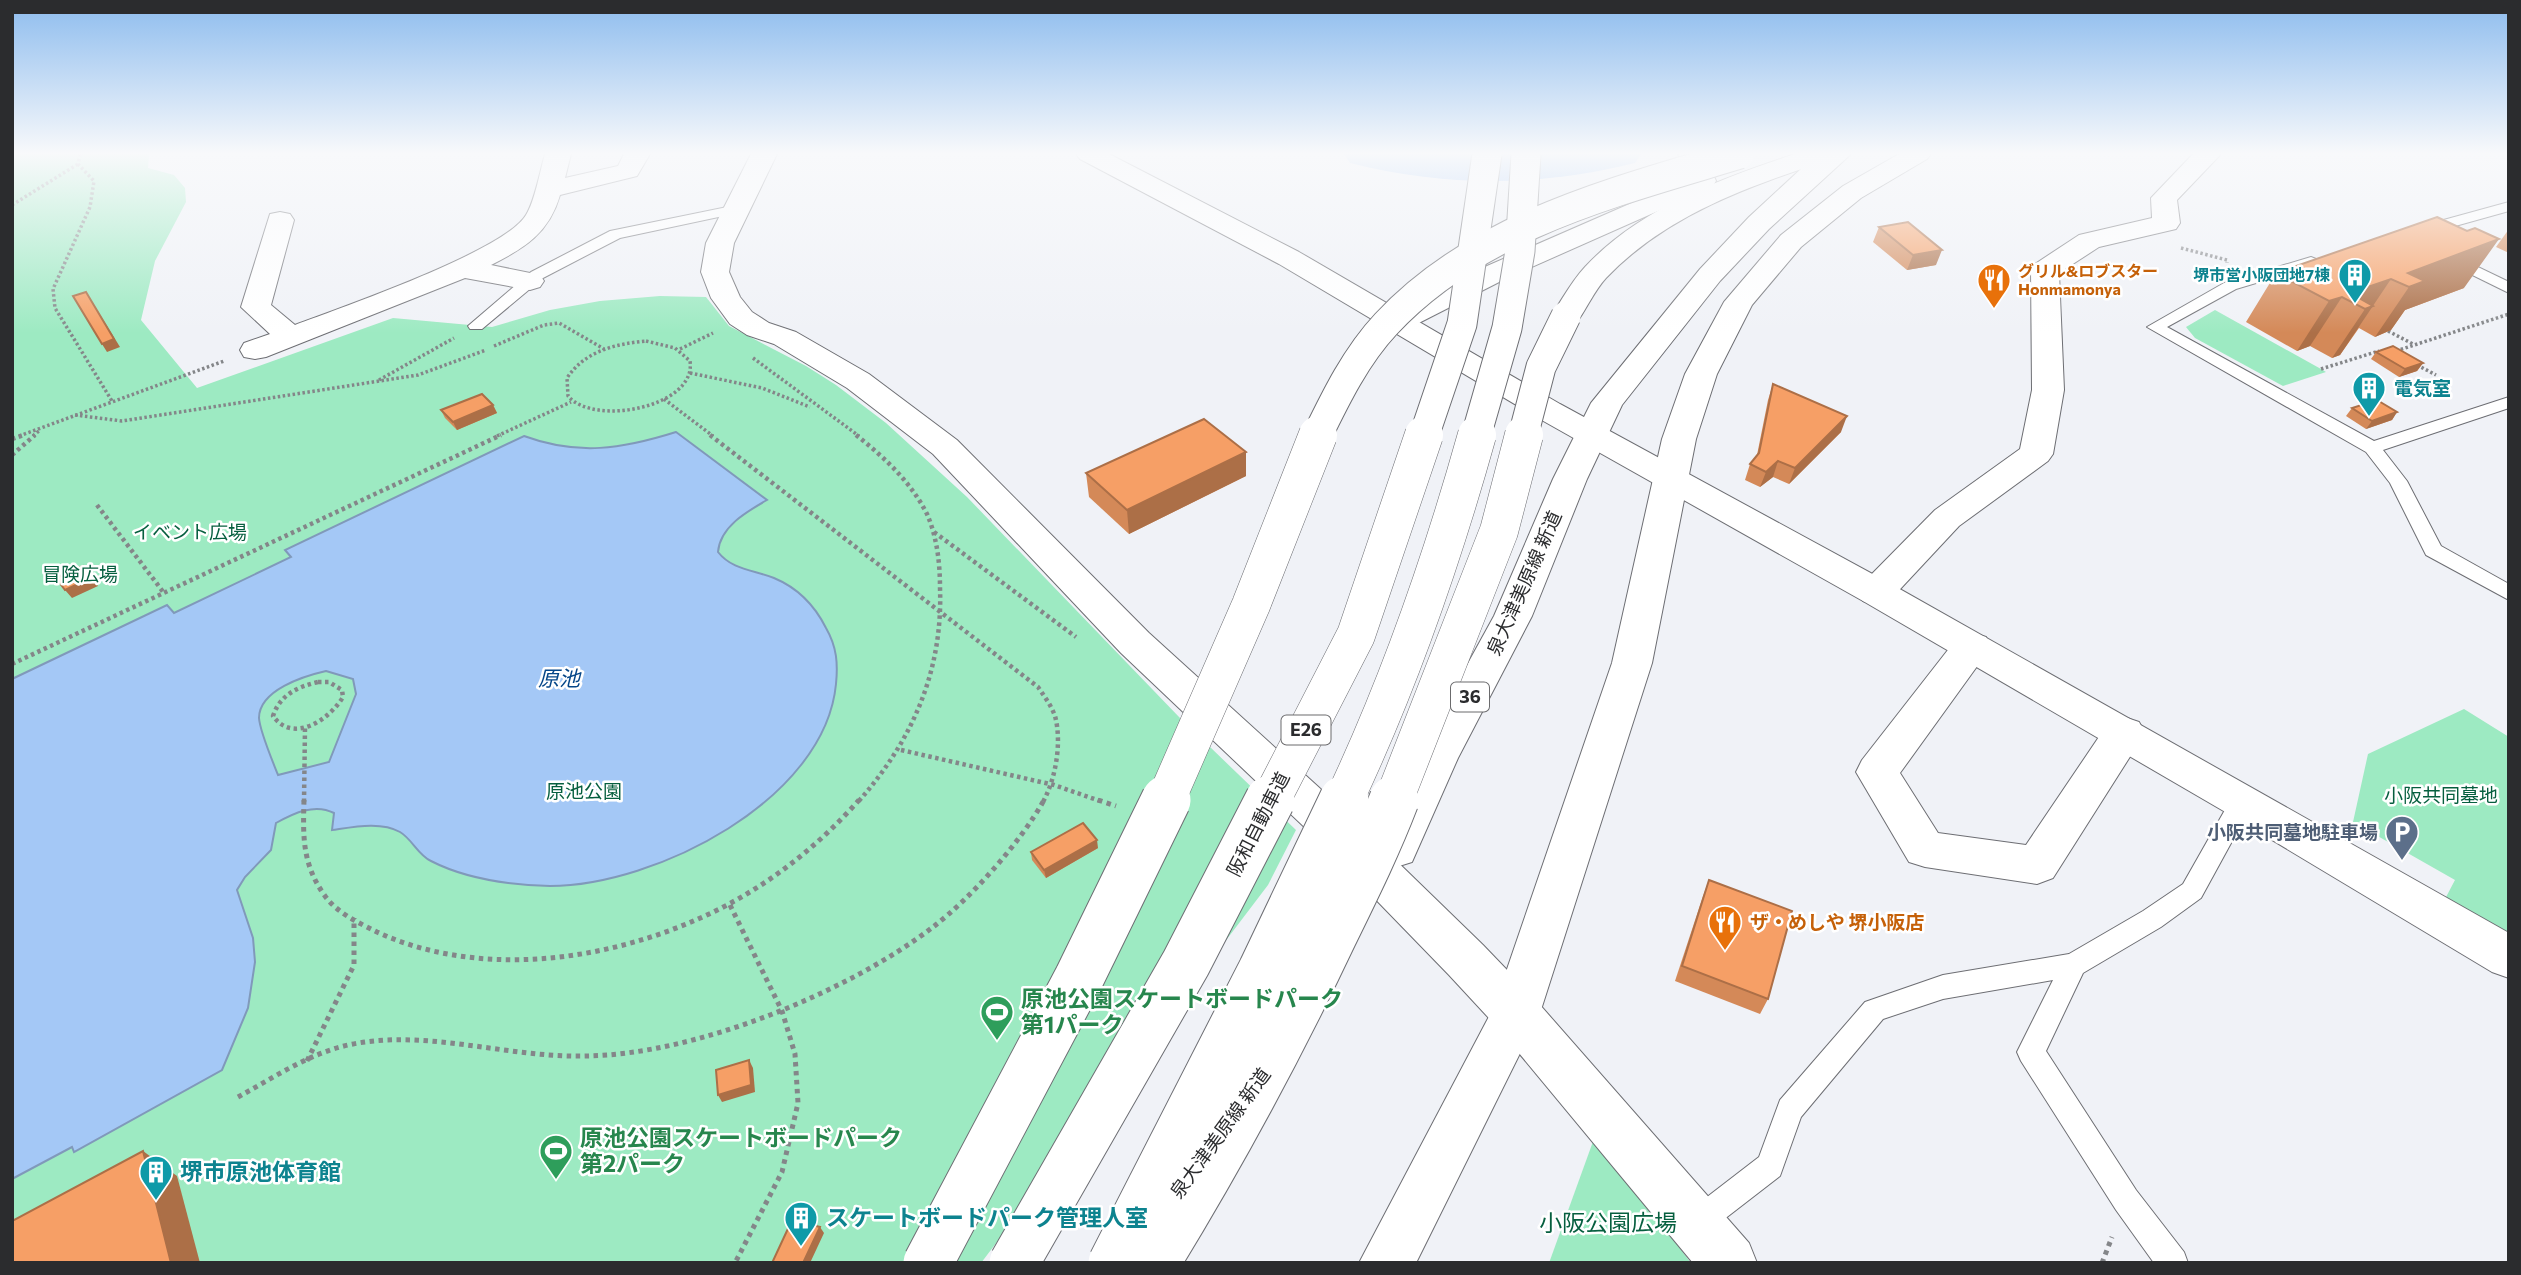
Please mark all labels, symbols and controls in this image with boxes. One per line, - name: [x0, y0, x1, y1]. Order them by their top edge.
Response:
- building icon: 堺市営小阪団地7棟: [2336, 256, 2374, 305]
- restaurant icon: グリル&ロブスター Honmamonya: [1975, 261, 2013, 310]
- place label: グリル&ロブスター Honmamonya: [2018, 261, 2158, 298]
- place label: 堺市営小阪団地7棟: [2193, 265, 2330, 284]
- building icon: 電気室: [2350, 369, 2388, 418]
- place label: 電気室: [2394, 376, 2451, 399]
- street label: 泉大津美原線 新道: [1481, 507, 1566, 659]
- park label: イベント広場: [133, 520, 247, 543]
- park label: 冒険広場: [42, 562, 118, 585]
- water label: 原池: [538, 665, 582, 690]
- road number: 36: [1451, 682, 1489, 712]
- road number: E26: [1282, 716, 1330, 744]
- street label: 阪和自動車道: [1221, 768, 1294, 880]
- park label: 原池公園: [546, 779, 622, 802]
- park label: 小阪共同墓地: [2384, 783, 2498, 806]
- parking icon: 小阪共同墓地駐車場: [2383, 813, 2421, 862]
- place label: 小阪共同墓地駐車場: [2207, 820, 2378, 843]
- restaurant icon: ザ・めしや 堺小阪店: [1706, 903, 1744, 952]
- place label: ザ・めしや 堺小阪店: [1750, 910, 1924, 933]
- place label: 原池公園スケートボードパーク 第1パーク: [1021, 984, 1343, 1038]
- sports icon: 原池公園スケートボードパーク 第1パーク: [978, 993, 1016, 1042]
- street label: 泉大津美原線 新道: [1165, 1063, 1275, 1202]
- place label: 原池公園スケートボードパーク 第2パーク: [580, 1123, 902, 1177]
- sports icon: 原池公園スケートボードパーク 第2パーク: [537, 1132, 575, 1181]
- building icon: 堺市原池体育館: [137, 1153, 175, 1202]
- place label: 堺市原池体育館: [180, 1157, 341, 1185]
- building icon: スケートボードパーク管理人室: [782, 1199, 820, 1248]
- place label: スケートボードパーク管理人室: [826, 1203, 1148, 1231]
- park label: 小阪公園広場: [1539, 1208, 1677, 1236]

